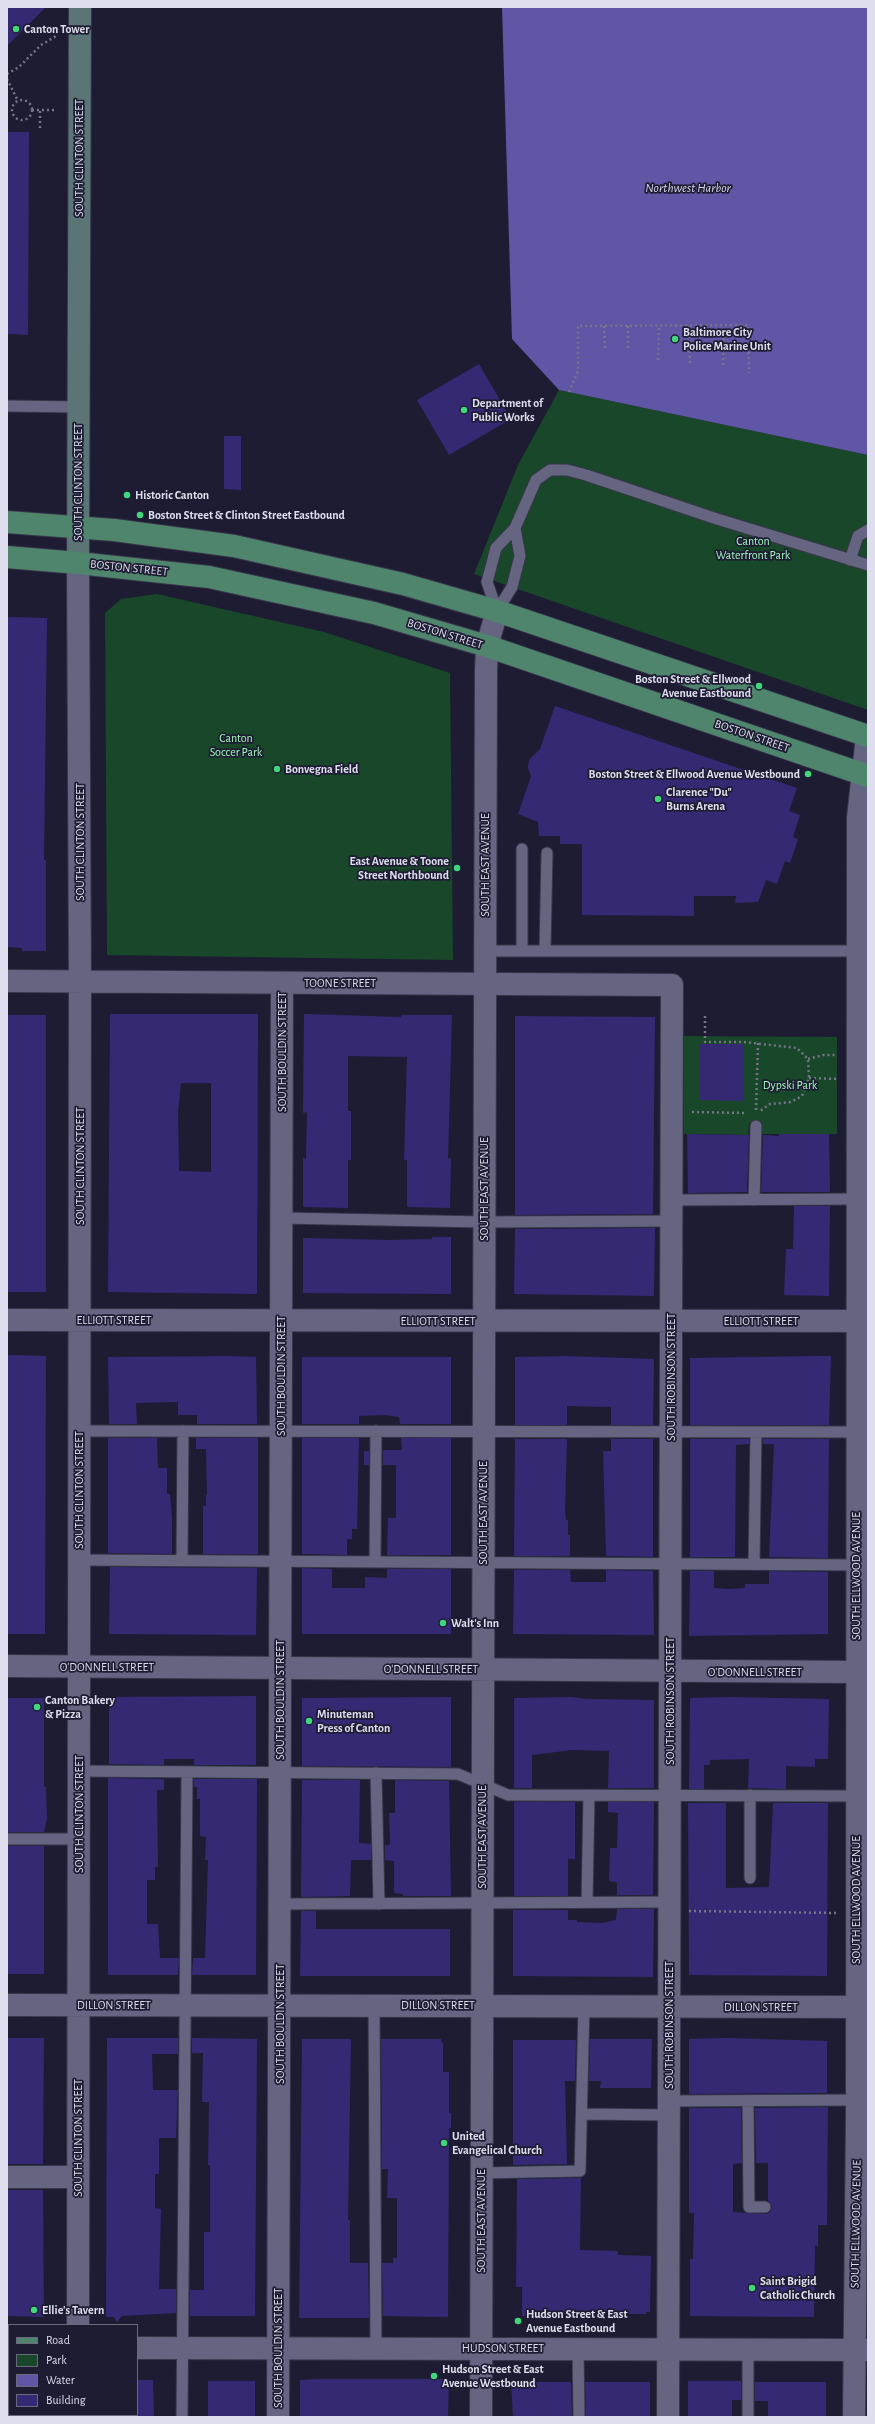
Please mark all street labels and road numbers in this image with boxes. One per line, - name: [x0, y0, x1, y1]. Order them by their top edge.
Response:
- street label: SOUTH CLINTON STREET: [72, 99, 86, 217]
- street label: SOUTH CLINTON STREET: [71, 423, 85, 541]
- street label: BOSTON STREET: [89, 557, 169, 579]
- street label: BOSTON STREET: [406, 616, 484, 652]
- street label: BOSTON STREET: [713, 716, 791, 756]
- street label: SOUTH CLINTON STREET: [73, 783, 87, 901]
- street label: SOUTH EAST AVENUE: [478, 813, 492, 917]
- street label: TOONE STREET: [304, 976, 376, 990]
- street label: SOUTH BOULDIN STREET: [275, 992, 289, 1112]
- street label: SOUTH CLINTON STREET: [73, 1107, 87, 1225]
- street label: SOUTH EAST AVENUE: [477, 1137, 491, 1241]
- street label: ELLIOTT STREET: [76, 1313, 152, 1327]
- street label: SOUTH ROBINSON STREET: [664, 1313, 678, 1441]
- street label: ELLIOTT STREET: [400, 1314, 476, 1328]
- street label: ELLIOTT STREET: [723, 1314, 799, 1328]
- street label: SOUTH BOULDIN STREET: [274, 1316, 288, 1436]
- street label: SOUTH CLINTON STREET: [72, 1431, 86, 1549]
- street label: SOUTH EAST AVENUE: [476, 1461, 490, 1565]
- street label: SOUTH ELLWOOD AVENUE: [849, 1512, 863, 1640]
- street label: SOUTH ROBINSON STREET: [663, 1637, 677, 1765]
- street label: SOUTH BOULDIN STREET: [273, 1640, 287, 1760]
- street label: O'DONNELL STREET: [60, 1660, 154, 1674]
- street label: O'DONNELL STREET: [384, 1662, 478, 1676]
- street label: O'DONNELL STREET: [708, 1665, 802, 1679]
- street label: SOUTH CLINTON STREET: [72, 1755, 86, 1873]
- street label: SOUTH EAST AVENUE: [475, 1785, 489, 1889]
- street label: SOUTH ELLWOOD AVENUE: [849, 1836, 863, 1964]
- street label: SOUTH ROBINSON STREET: [662, 1961, 676, 2089]
- street label: SOUTH BOULDIN STREET: [273, 1964, 287, 2084]
- street label: DILLON STREET: [77, 1998, 151, 2012]
- street label: DILLON STREET: [401, 1998, 475, 2012]
- street label: DILLON STREET: [724, 2000, 798, 2014]
- street label: SOUTH CLINTON STREET: [71, 2079, 85, 2197]
- street label: SOUTH ELLWOOD AVENUE: [848, 2160, 864, 2288]
- street label: SOUTH EAST AVENUE: [474, 2169, 488, 2273]
- street label: SOUTH BOULDIN STREET: [271, 2288, 285, 2408]
- street label: HUDSON STREET: [462, 2341, 544, 2355]

